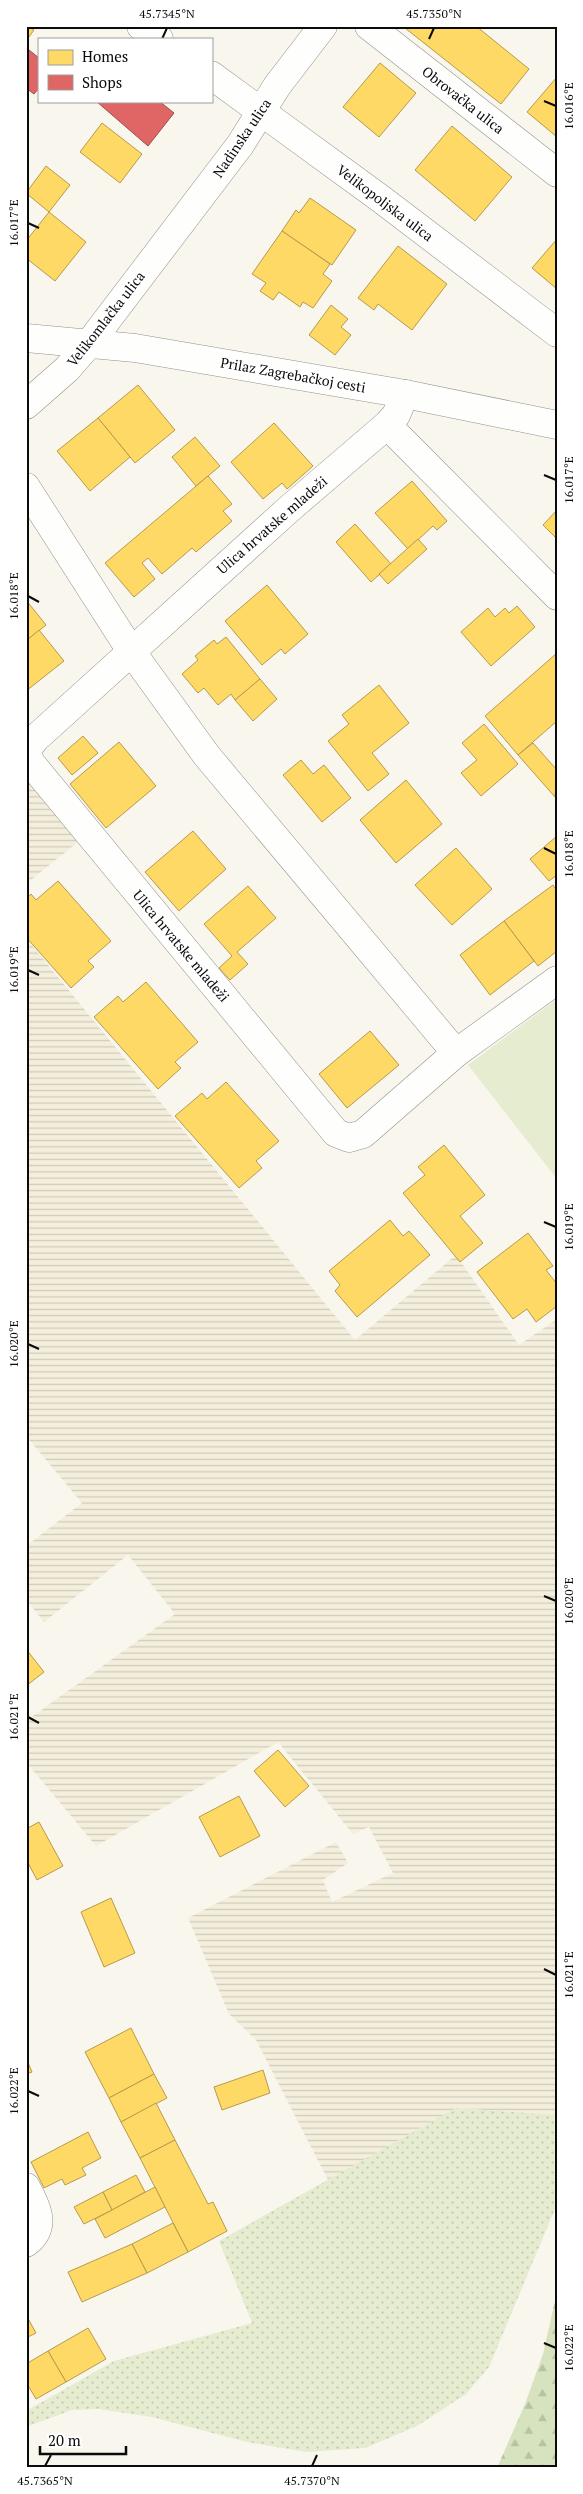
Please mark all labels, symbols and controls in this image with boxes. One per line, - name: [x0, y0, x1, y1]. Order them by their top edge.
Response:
- text: 45.7345°N: [139, 6, 195, 21]
- text: 45.7350°N: [406, 6, 462, 21]
- legend: [38, 38, 212, 102]
- text: Homes: [82, 46, 128, 66]
- street label: Obrovačka ulica: [418, 62, 508, 138]
- text: Shops: [82, 72, 122, 92]
- text: 16.016°E: [561, 82, 576, 130]
- street label: Nadinska ulica: [208, 95, 275, 181]
- street label: Velikopoljska ulica: [333, 160, 437, 245]
- text: 16.017°E: [6, 199, 21, 247]
- street label: Velikomlačka ulica: [62, 267, 149, 370]
- street label: Prilaz Zagrebačkoj cesti: [219, 352, 367, 397]
- text: 16.017°E: [561, 456, 576, 504]
- street label: Ulica hrvatske mladeži: [212, 471, 331, 578]
- text: 16.018°E: [6, 572, 21, 620]
- text: 16.018°E: [561, 830, 576, 878]
- street label: Ulica hrvatske mladeži: [129, 886, 234, 1006]
- text: 16.019°E: [6, 946, 21, 994]
- text: 16.019°E: [561, 1203, 576, 1251]
- text: 16.020°E: [6, 1320, 21, 1368]
- text: 16.020°E: [561, 1577, 576, 1625]
- text: 16.021°E: [6, 1693, 21, 1741]
- text: 16.021°E: [561, 1951, 576, 1999]
- text: 16.022°E: [6, 2067, 21, 2115]
- text: 16.022°E: [561, 2324, 576, 2372]
- scale bar: [40, 2424, 126, 2456]
- text: 20 m: [48, 2430, 81, 2450]
- text: 45.7365°N: [17, 2473, 73, 2488]
- text: 45.7370°N: [284, 2473, 340, 2488]

